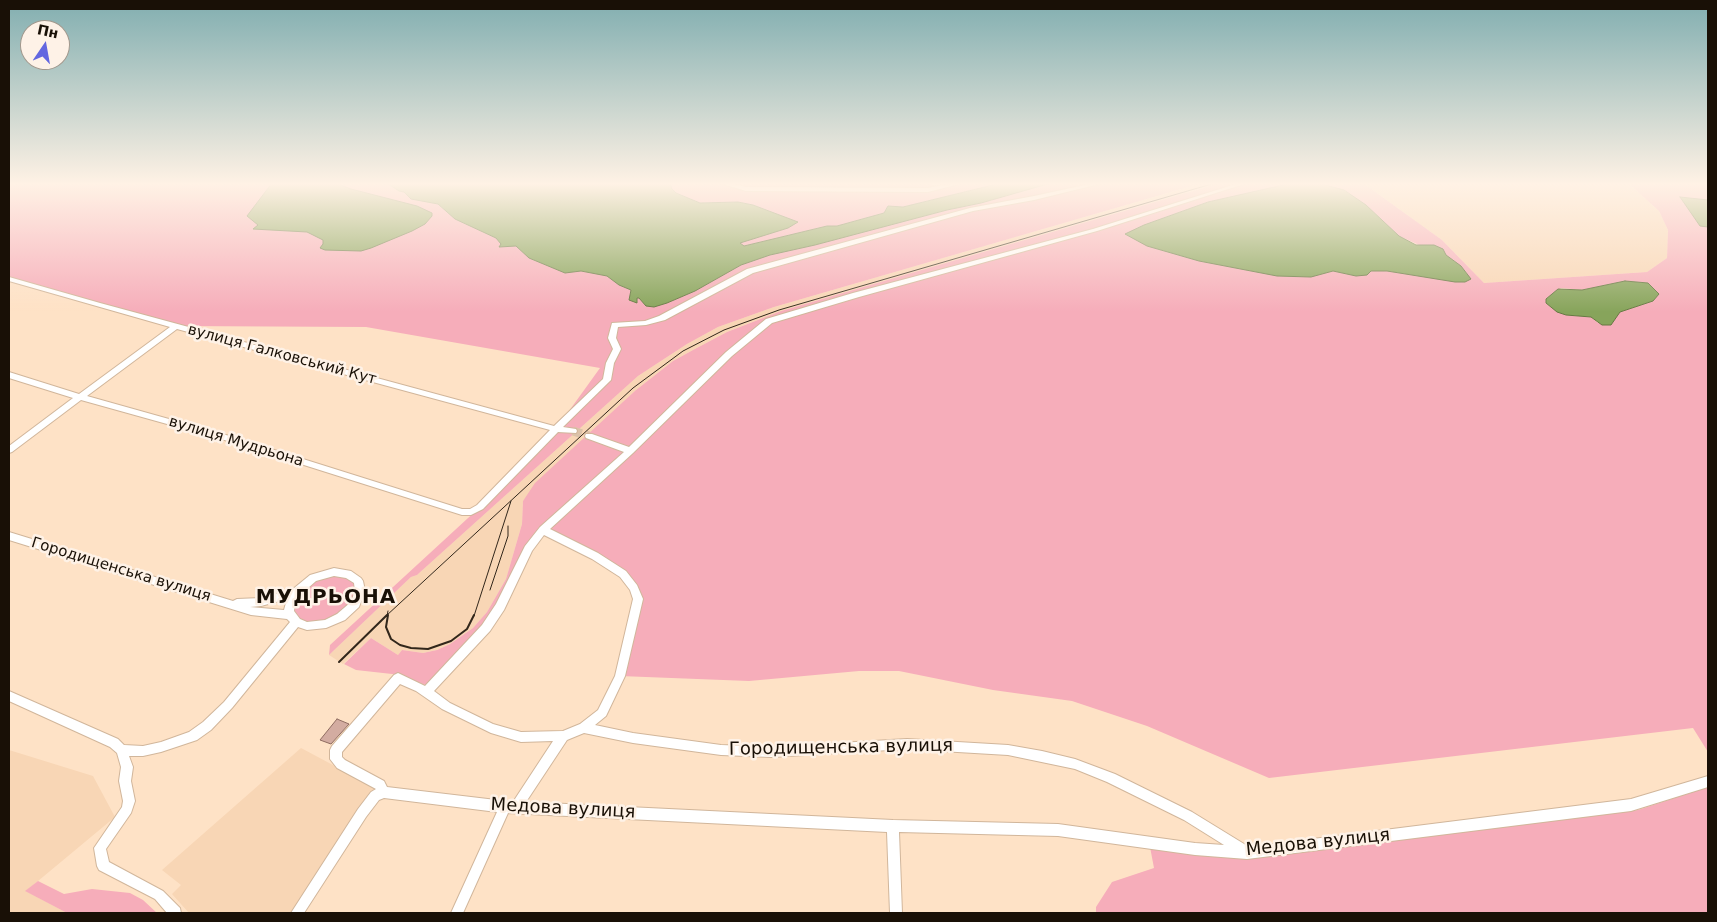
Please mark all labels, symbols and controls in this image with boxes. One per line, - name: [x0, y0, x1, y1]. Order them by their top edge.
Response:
- north arrow: [20, 20, 70, 70]
- text: Пн: [36, 21, 60, 41]
- street label: вулиця Галковський Кут: [186, 321, 378, 389]
- street label: вулиця Мудрьона: [167, 413, 305, 471]
- street label: Городищенська вулиця: [29, 534, 213, 606]
- district label: МУДРЬОНА: [255, 586, 397, 610]
- street label: Городищенська вулиця: [729, 735, 953, 761]
- street label: Медова вулиця: [490, 794, 636, 824]
- street label: Медова вулиця: [1245, 825, 1391, 861]

